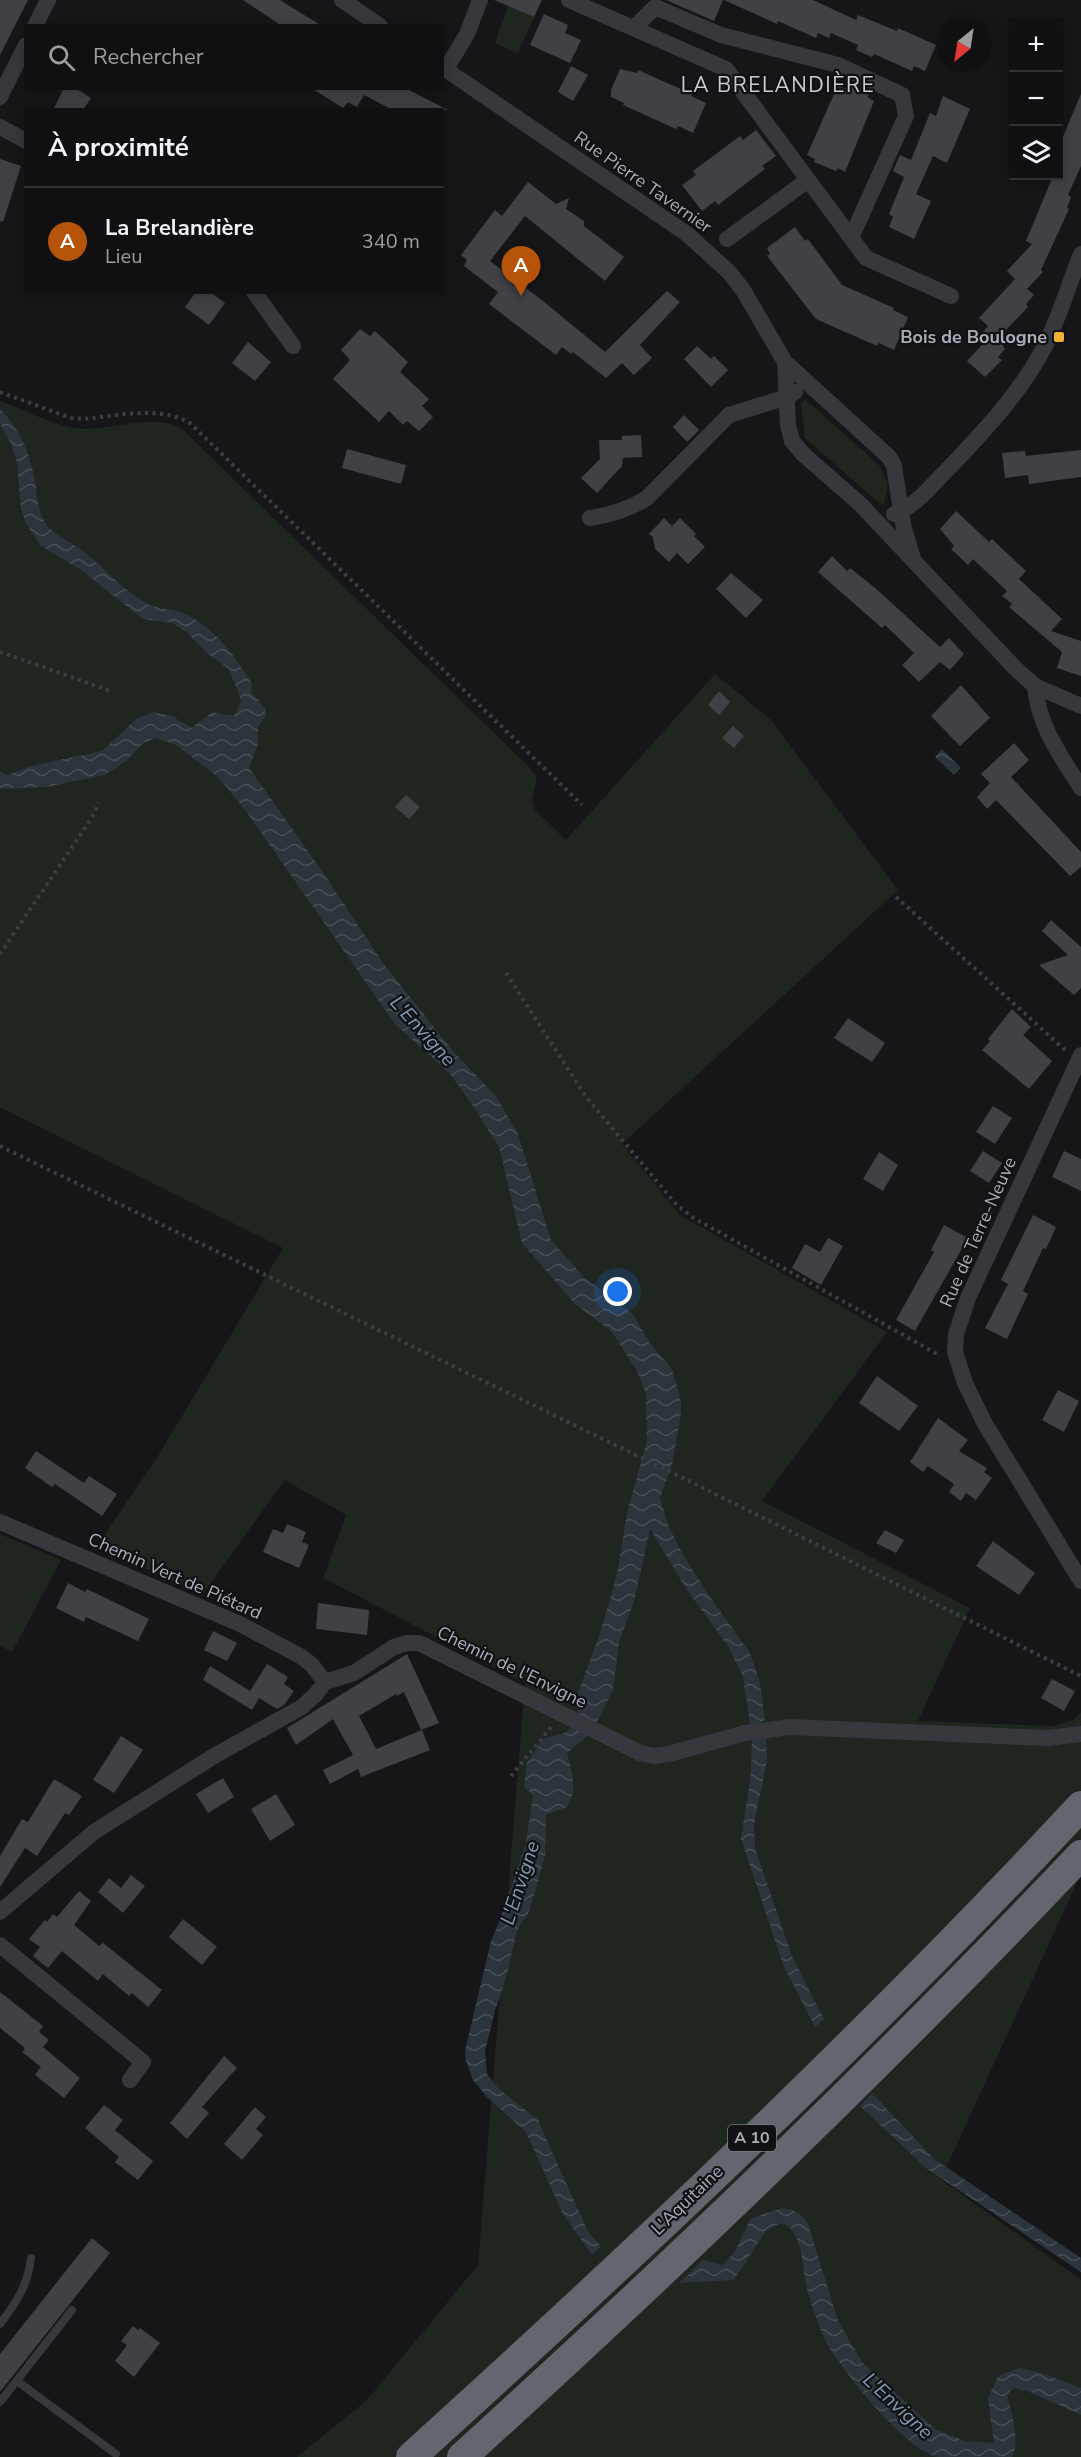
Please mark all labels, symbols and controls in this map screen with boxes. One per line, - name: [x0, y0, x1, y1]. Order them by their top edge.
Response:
- north arrow: [937, 18, 991, 72]
- map controls: [1009, 18, 1063, 180]
- button: +: [1009, 18, 1063, 72]
- search box: [24, 24, 444, 90]
- icon: search: [45, 41, 78, 74]
- text: Rechercher: [93, 42, 204, 72]
- district label: LA BRELANDIÈRE: [681, 71, 875, 99]
- button: −: [1009, 72, 1063, 126]
- street label: Rue Pierre Tavernier: [569, 125, 717, 239]
- button: layers: [1009, 126, 1063, 180]
- text: À proximité: [48, 130, 189, 165]
- text: La Brelandière: [105, 213, 254, 243]
- text: A: [60, 228, 75, 255]
- text: 340 m: [362, 228, 420, 255]
- text: Lieu: [105, 243, 142, 270]
- pin: A: [502, 246, 540, 296]
- place label: Bois de Boulogne: [900, 325, 1047, 349]
- marker: Bois de Boulogne: [1052, 330, 1066, 344]
- water label: L'Envigne: [384, 990, 462, 1073]
- street label: Rue de Terre-Neuve: [934, 1153, 1022, 1311]
- your location: [603, 1277, 632, 1306]
- street label: Chemin Vert de Piétard: [84, 1527, 266, 1625]
- street label: Chemin de l'Envigne: [433, 1620, 591, 1714]
- water label: L'Envigne: [494, 1837, 546, 1928]
- road number: A 10: [728, 2125, 776, 2151]
- street label: L'Aquitaine: [646, 2160, 728, 2240]
- water label: L'Envigne: [857, 2367, 939, 2446]

